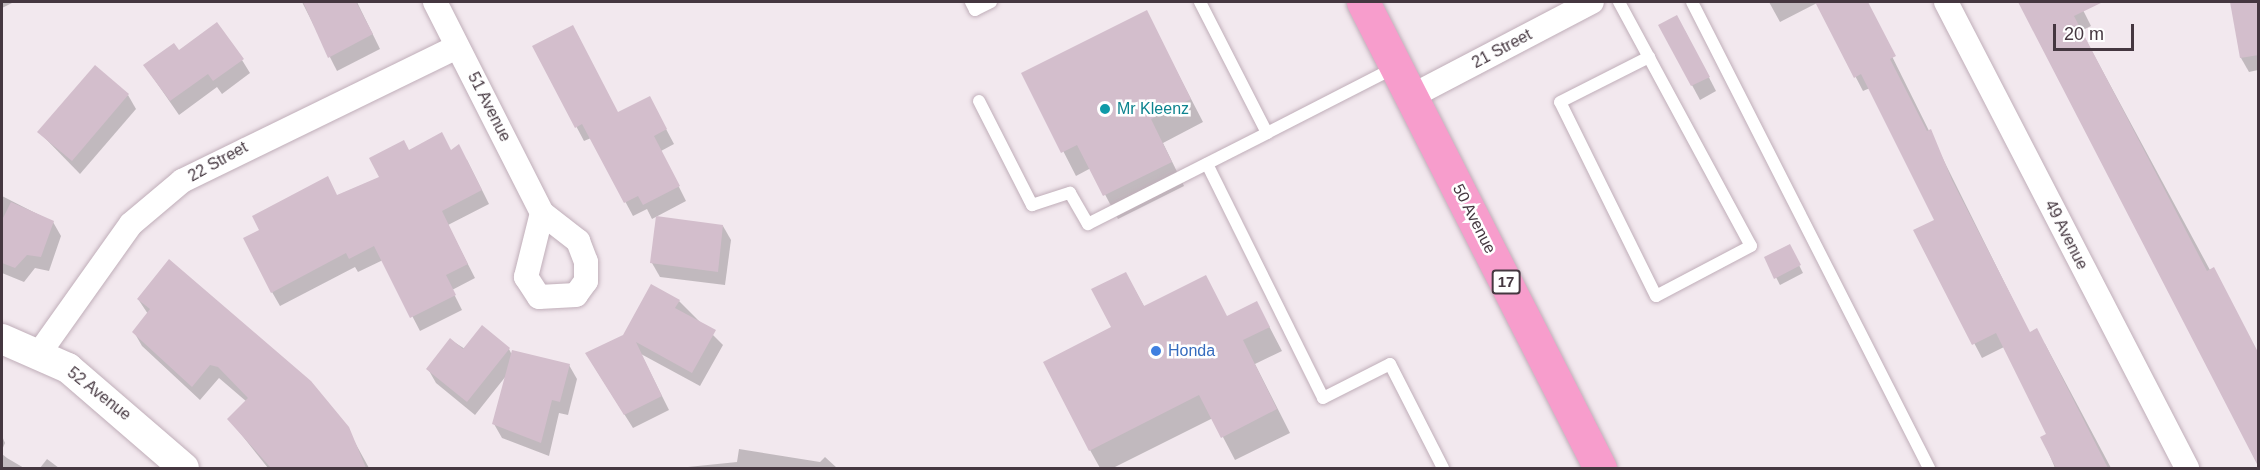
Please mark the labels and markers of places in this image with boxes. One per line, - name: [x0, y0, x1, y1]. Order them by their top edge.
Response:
- place label: Mr Kleenz: [1117, 99, 1189, 119]
- marker: Mr Kleenz: [1098, 102, 1112, 116]
- place label: Honda: [1168, 341, 1215, 361]
- marker: Honda: [1149, 344, 1163, 358]

